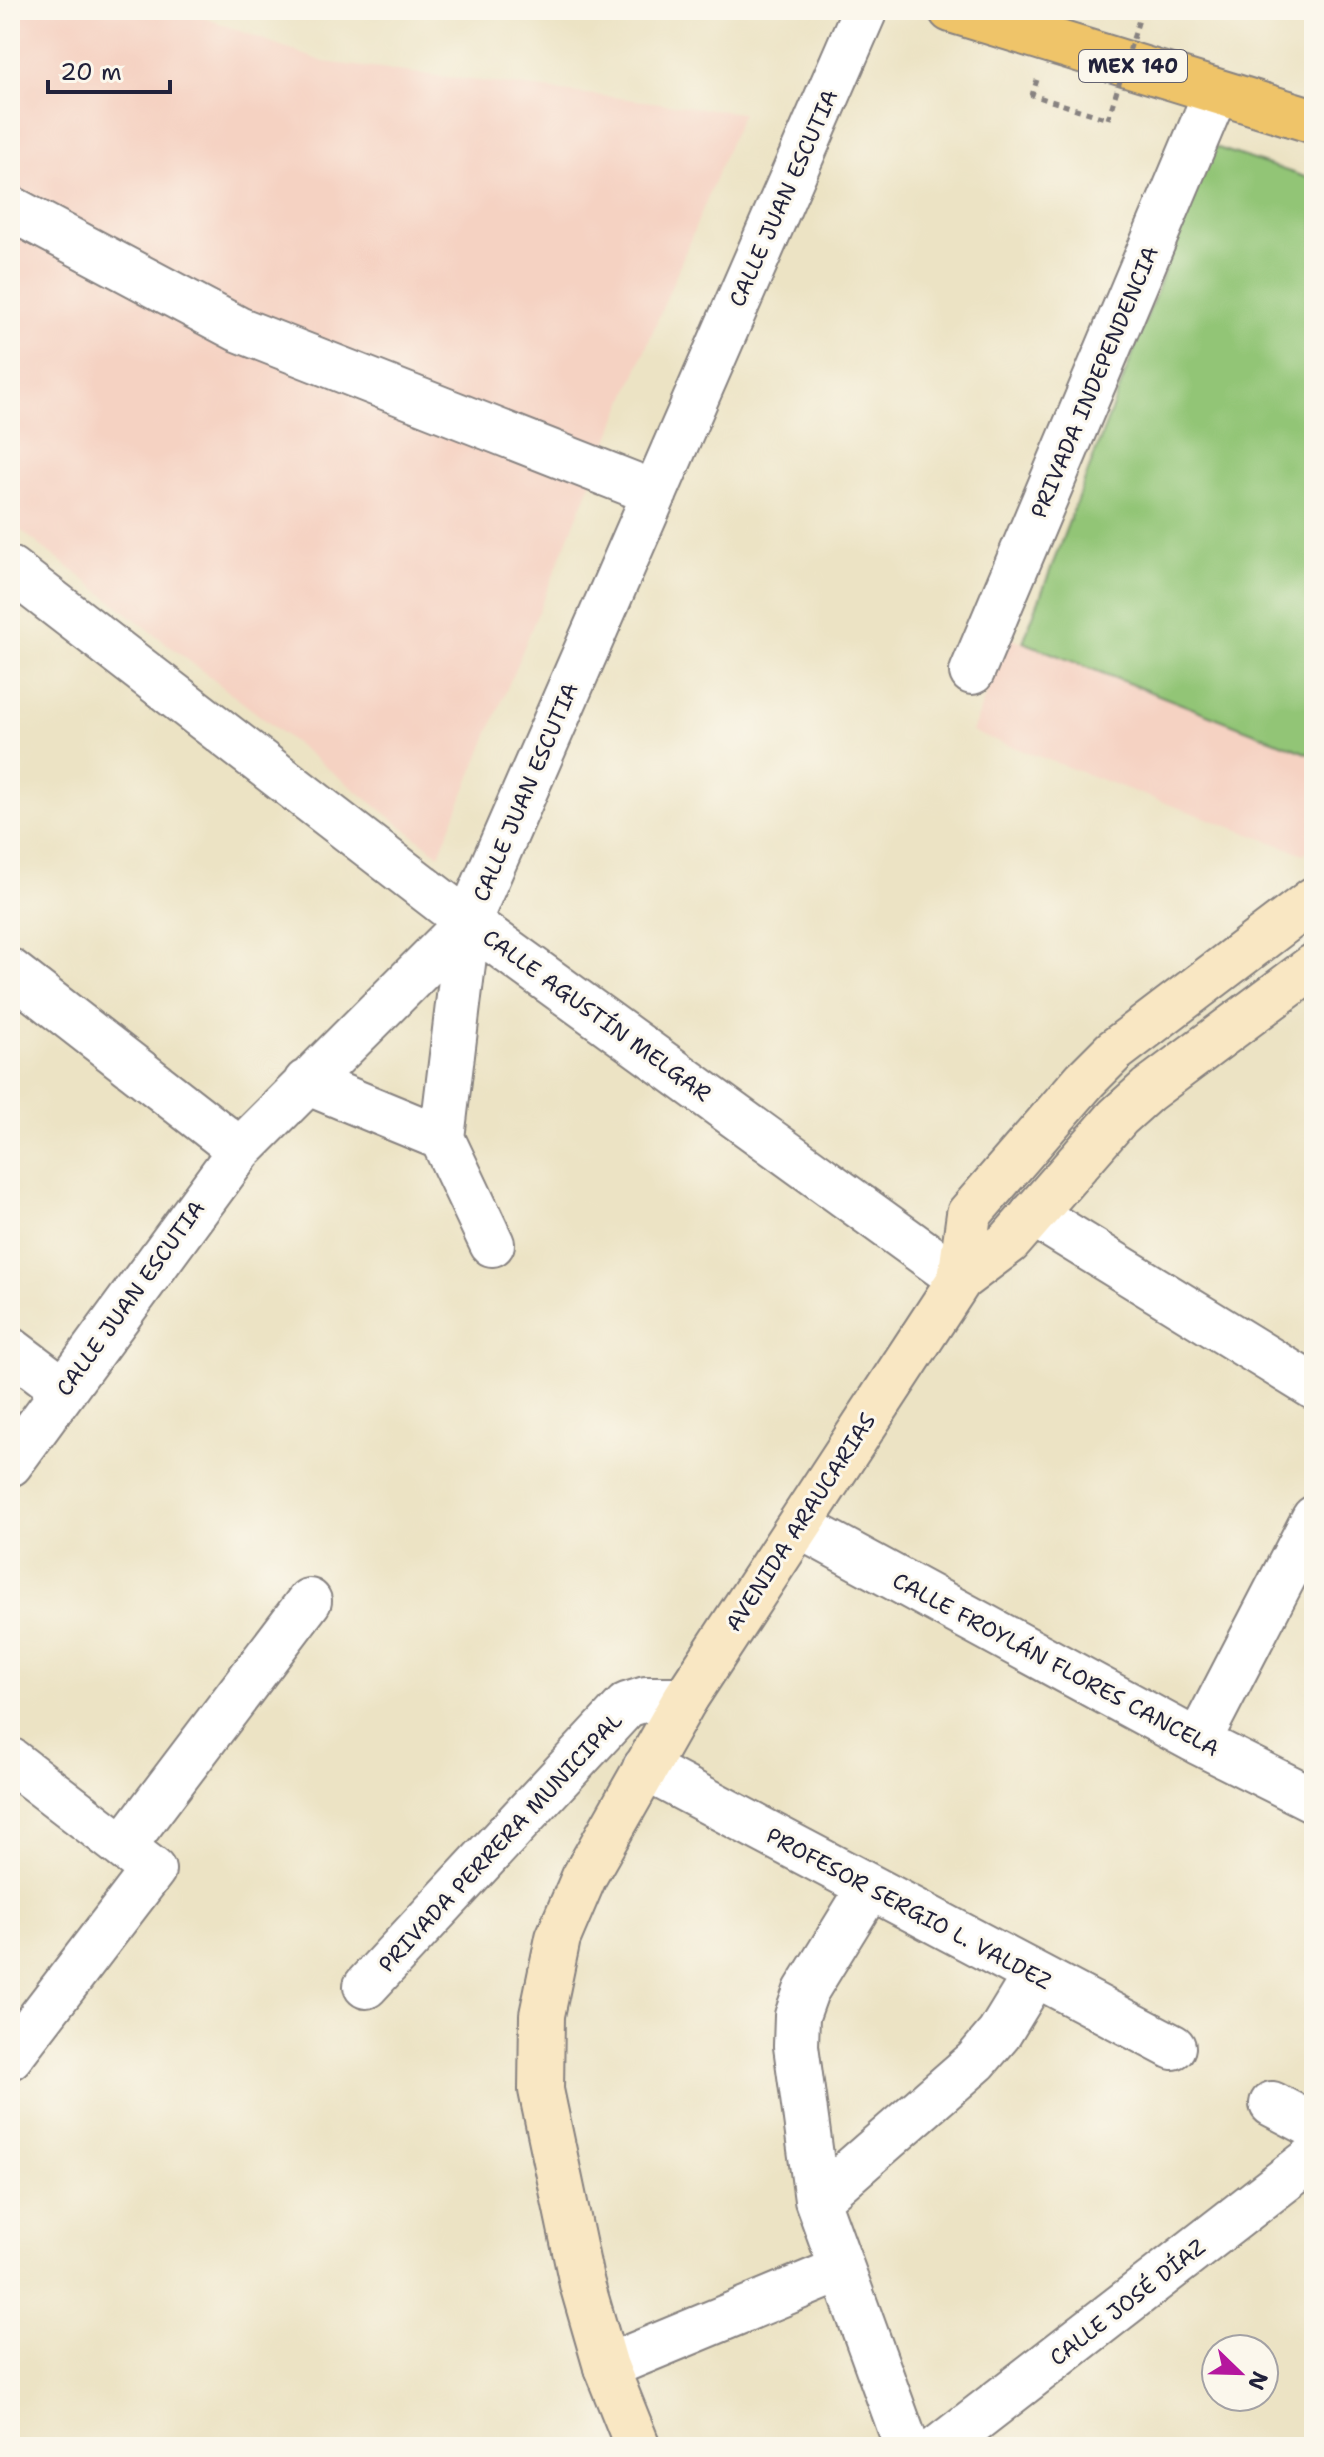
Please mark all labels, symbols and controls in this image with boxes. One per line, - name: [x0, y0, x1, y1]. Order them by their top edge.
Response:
- scale bar: [48, 44, 170, 94]
- road number: MEX 140: [1079, 50, 1187, 82]
- text: 20 m: [60, 56, 122, 88]
- street label: CALLE JUAN ESCUTIA: [722, 85, 844, 311]
- street label: PRIVADA INDEPENDENCIA: [1024, 242, 1165, 523]
- street label: CALLE JUAN ESCUTIA: [466, 678, 585, 906]
- street label: CALLE AGUSTÍN MELGAR: [477, 923, 717, 1108]
- street label: CALLE JUAN ESCUTIA: [50, 1195, 211, 1402]
- street label: AVENIDA ARAUCARIAS: [719, 1407, 882, 1637]
- street label: CALLE FROYLÁN FLORES CANCELA: [887, 1566, 1224, 1763]
- street label: PRIVADA PERRERA MUNICIPAL: [372, 1706, 629, 1978]
- street label: PROFESOR SERGIO L. VALDEZ: [761, 1821, 1056, 1996]
- street label: CALLE JOSÉ DÍAZ: [1044, 2233, 1211, 2372]
- north arrow: [1200, 2333, 1280, 2413]
- text: N: [1241, 2367, 1275, 2394]

